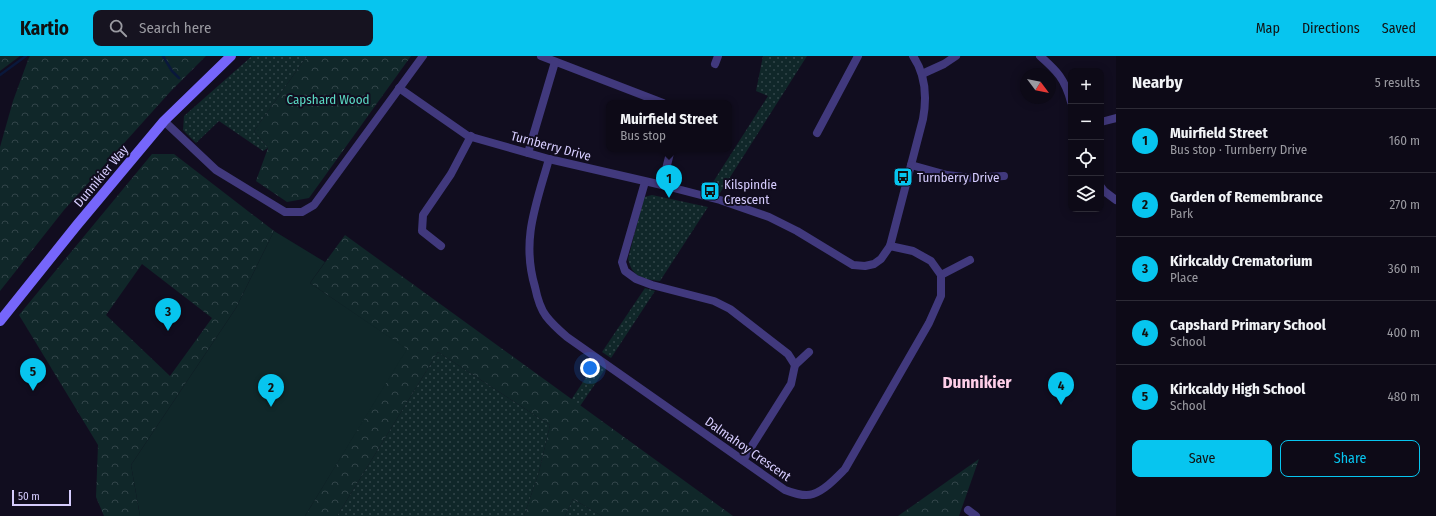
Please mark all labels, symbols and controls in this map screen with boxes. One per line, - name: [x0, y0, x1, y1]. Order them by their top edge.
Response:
- search box: [93, 10, 373, 46]
- text: Kartio: [20, 17, 69, 40]
- icon: search: [107, 17, 129, 39]
- text: Search here: [139, 19, 211, 37]
- text: Map: [1256, 20, 1280, 37]
- text: Directions: [1302, 20, 1360, 37]
- text: Saved: [1382, 20, 1416, 37]
- north arrow: [1020, 68, 1056, 104]
- map controls: [1068, 68, 1104, 212]
- button: +: [1068, 68, 1104, 104]
- text: Nearby: [1132, 72, 1183, 93]
- text: 5 results: [1375, 75, 1420, 90]
- park label: Capshard Wood: [287, 92, 369, 107]
- popup: [606, 100, 732, 152]
- button: −: [1068, 104, 1104, 140]
- text: Muirfield Street: [620, 110, 718, 128]
- text: Muirfield Street: [1170, 124, 1268, 142]
- street label: Turnberry Drive: [509, 128, 593, 164]
- text: Bus stop: [620, 128, 666, 143]
- text: 1: [1142, 133, 1148, 148]
- text: 160 m: [1389, 133, 1420, 148]
- button: locate: [1068, 140, 1104, 176]
- street label: Dunnikier Way: [71, 142, 131, 210]
- text: Bus stop · Turnberry Drive: [1170, 142, 1307, 157]
- pin: 1: [656, 165, 682, 198]
- bus stop icon: Turnberry Drive: [892, 166, 914, 188]
- place label: Turnberry Drive: [917, 170, 999, 185]
- button: layers: [1068, 176, 1104, 212]
- place label: Kilspindie Crescent: [724, 177, 777, 207]
- bus stop icon: Kilspindie Crescent: [699, 180, 721, 202]
- text: Garden of Remembrance: [1170, 188, 1323, 206]
- text: 2: [1142, 197, 1148, 212]
- text: 270 m: [1389, 197, 1420, 212]
- text: Park: [1170, 206, 1193, 221]
- text: Kirkcaldy Crematorium: [1170, 252, 1313, 270]
- text: 3: [1142, 261, 1148, 276]
- text: 360 m: [1388, 261, 1420, 276]
- text: Place: [1170, 270, 1198, 285]
- pin: 3: [155, 298, 181, 331]
- text: Capshard Primary School: [1170, 316, 1326, 334]
- text: 4: [1142, 325, 1148, 340]
- text: 400 m: [1387, 325, 1420, 340]
- text: School: [1170, 334, 1206, 349]
- pin: 5: [20, 358, 46, 391]
- your location: [580, 358, 600, 378]
- district label: Dunnikier: [942, 372, 1012, 393]
- pin: 4: [1048, 372, 1074, 405]
- pin: 2: [258, 374, 284, 407]
- text: Kirkcaldy High School: [1170, 380, 1305, 398]
- text: 5: [1142, 389, 1148, 404]
- text: 480 m: [1387, 389, 1420, 404]
- text: School: [1170, 398, 1206, 413]
- street label: Dalmahoy Crescent: [702, 414, 794, 485]
- button: Save: [1132, 440, 1272, 477]
- button: Share: [1280, 440, 1420, 477]
- scale bar: [12, 488, 71, 507]
- text: 50 m: [18, 490, 40, 503]

